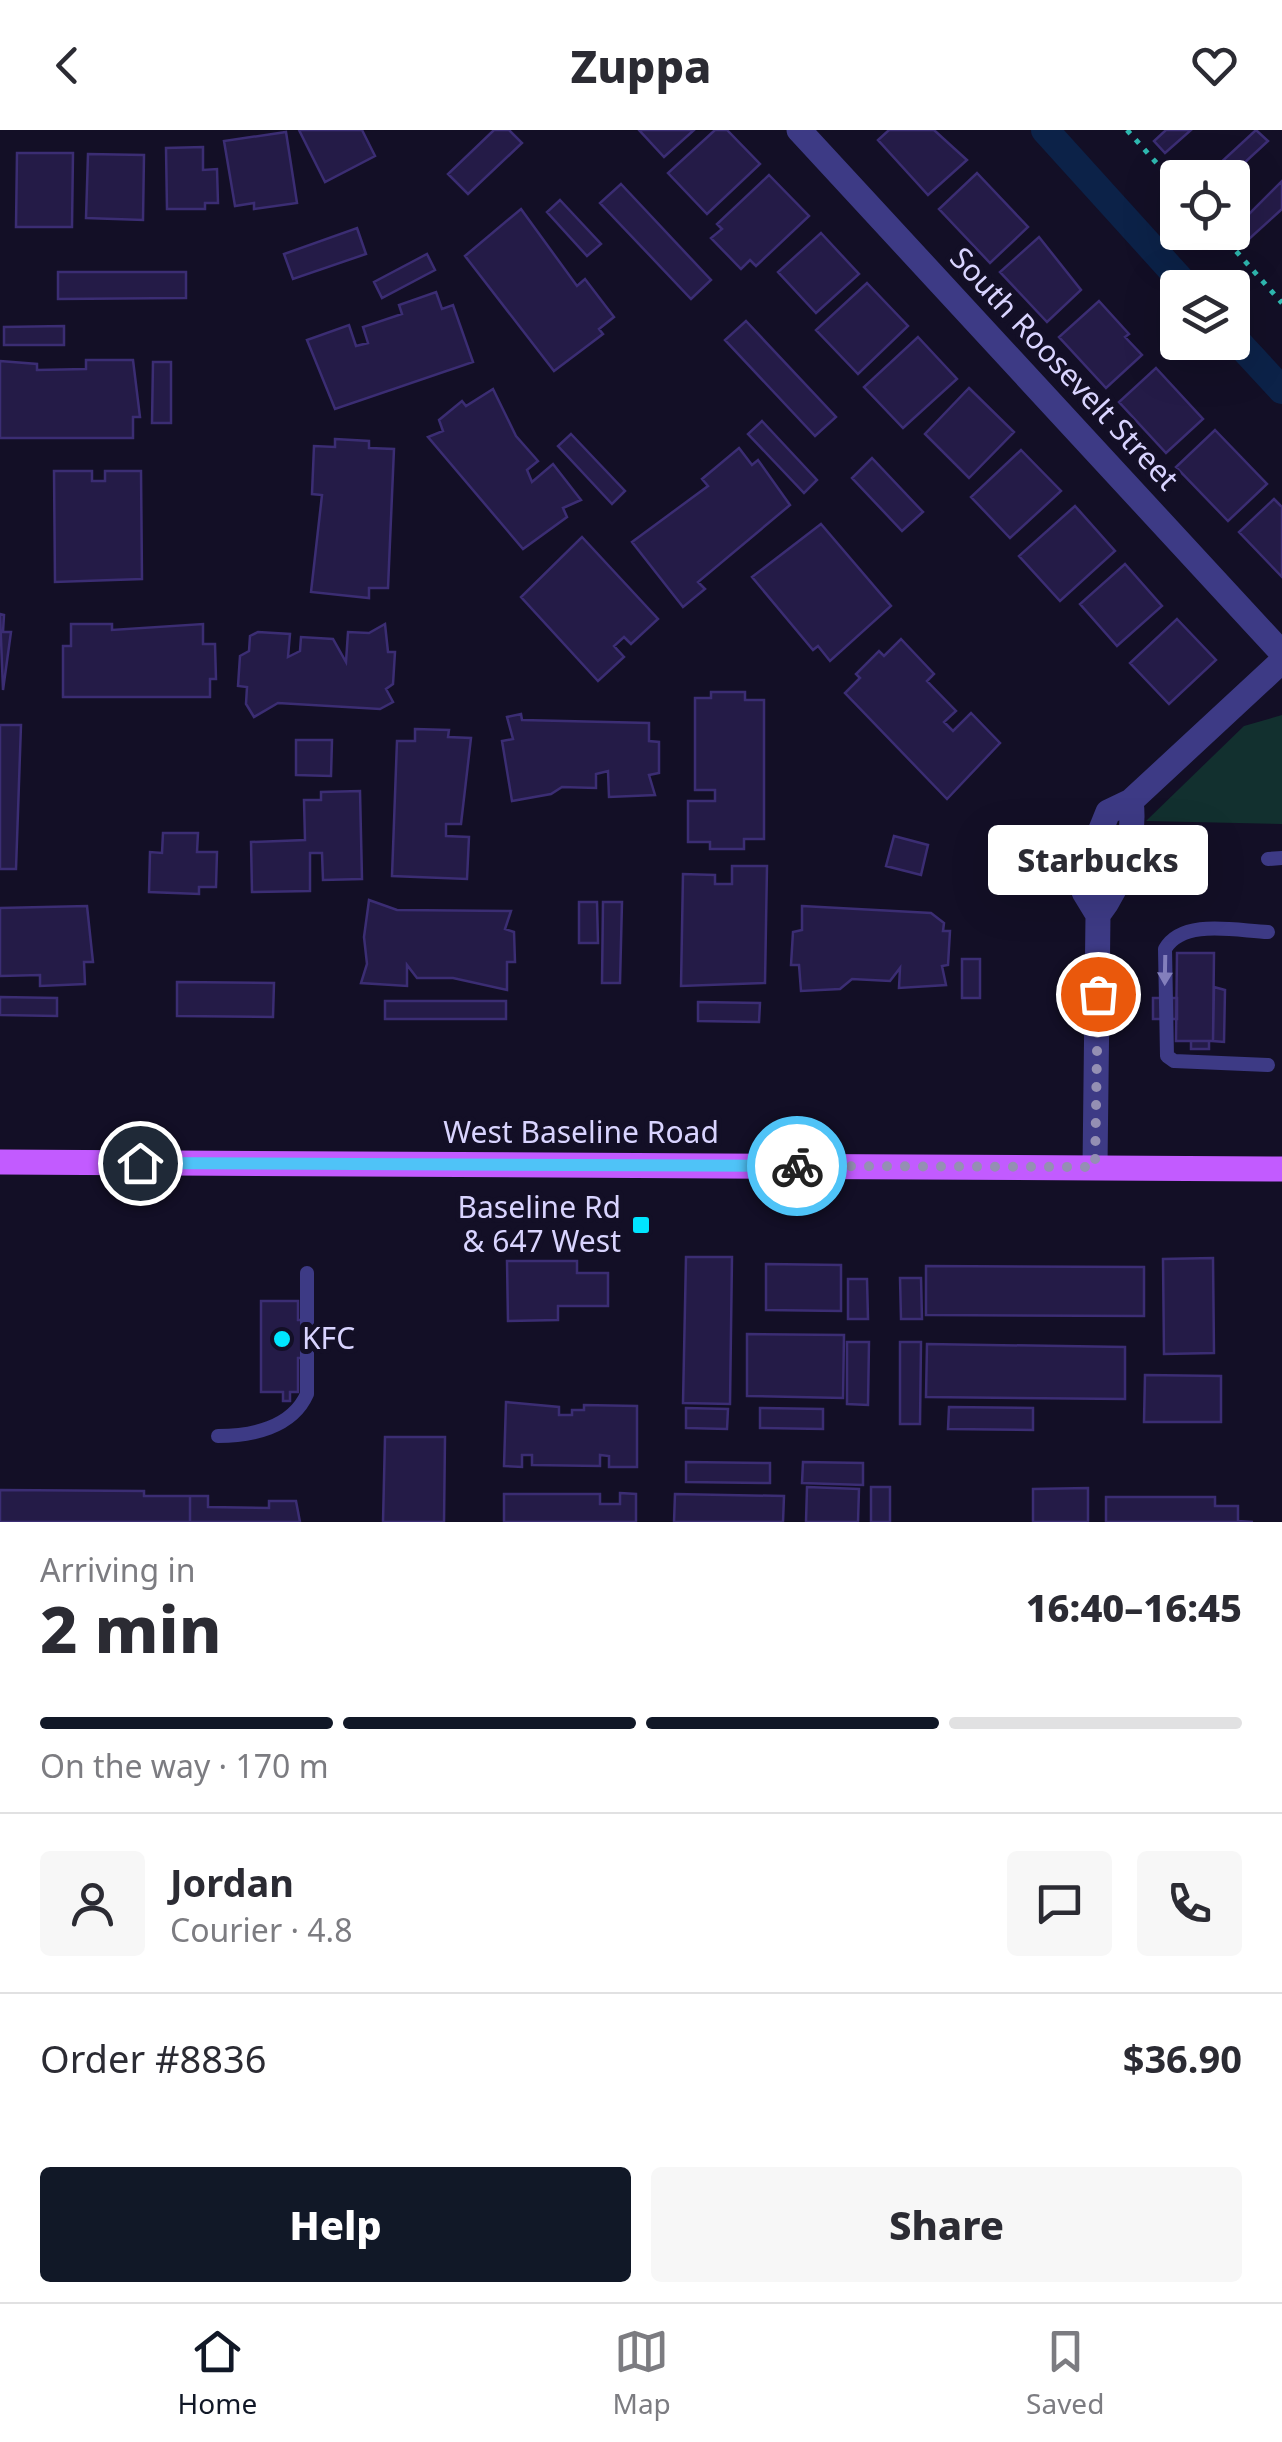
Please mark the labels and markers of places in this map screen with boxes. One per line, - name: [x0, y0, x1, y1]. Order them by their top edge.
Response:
- callout: Starbucks: [988, 824, 1208, 894]
- pin: [1056, 952, 1141, 1037]
- pin: [98, 1121, 183, 1206]
- place label: Baseline Rd & 647 West: [458, 1186, 621, 1261]
- marker: Baseline Rd & 647 West: [630, 1214, 652, 1236]
- place label: KFC: [302, 1317, 355, 1358]
- marker: KFC: [271, 1328, 293, 1350]

